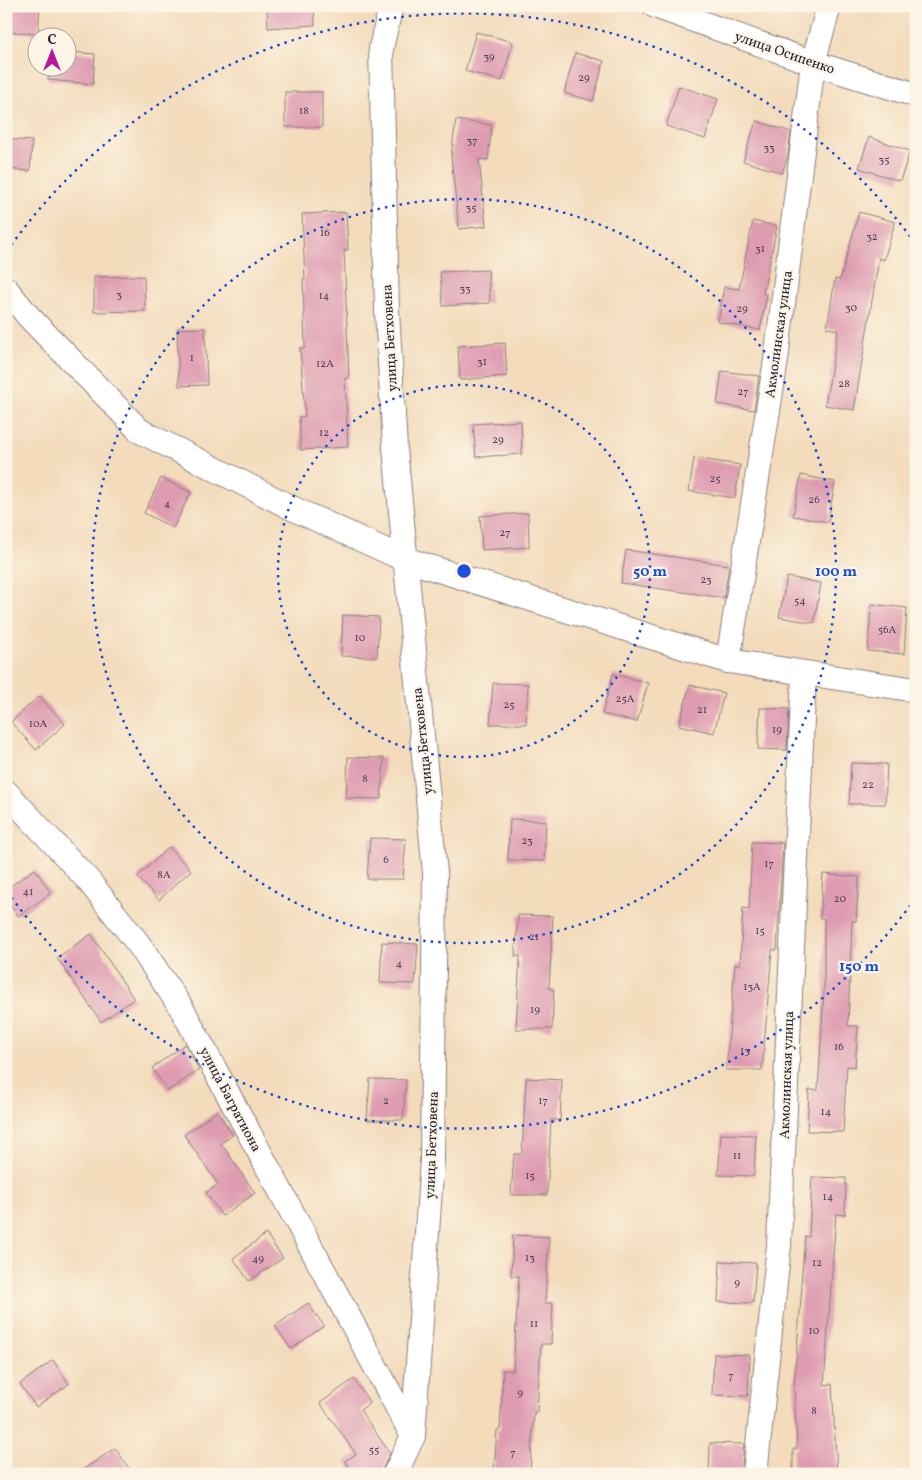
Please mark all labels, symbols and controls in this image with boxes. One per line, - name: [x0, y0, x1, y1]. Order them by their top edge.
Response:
- street label: улица Осипенко: [732, 27, 837, 79]
- north arrow: [28, 28, 78, 78]
- text: С: [47, 31, 57, 50]
- house number: 39: [483, 50, 495, 65]
- house number: 29: [578, 71, 590, 86]
- house number: 18: [299, 104, 309, 119]
- house number: 37: [467, 134, 477, 149]
- house number: 33: [763, 141, 775, 156]
- house number: 35: [879, 153, 889, 168]
- house number: 35: [466, 201, 476, 216]
- house number: 16: [320, 226, 330, 241]
- house number: 32: [866, 230, 878, 245]
- house number: 31: [755, 242, 765, 257]
- street label: Акмолинская улица: [761, 269, 798, 399]
- house number: 33: [459, 282, 471, 297]
- street label: улица Бетховена: [378, 284, 403, 392]
- house number: 3: [116, 288, 122, 303]
- house number: 14: [319, 289, 330, 304]
- house number: 30: [845, 301, 857, 316]
- house number: 29: [736, 302, 748, 317]
- house number: 1: [190, 351, 194, 366]
- house number: 31: [477, 355, 487, 370]
- house number: 12А: [316, 357, 334, 372]
- house number: 28: [838, 377, 850, 392]
- house number: 27: [738, 385, 748, 400]
- house number: 12: [319, 426, 329, 441]
- house number: 29: [492, 433, 504, 448]
- house number: 25: [709, 472, 721, 487]
- house number: 26: [808, 493, 820, 508]
- house number: 4: [164, 497, 171, 512]
- house number: 27: [500, 526, 510, 541]
- centre of rings: [455, 562, 473, 580]
- text: 50 m: [633, 562, 667, 583]
- text: 100 m: [815, 562, 858, 583]
- house number: 23: [700, 573, 712, 588]
- house number: 54: [794, 594, 806, 609]
- house number: 56А: [878, 623, 897, 638]
- house number: 10: [355, 631, 366, 646]
- street label: улица Бетховена: [408, 686, 439, 795]
- house number: 25А: [616, 692, 635, 707]
- house number: 25: [503, 698, 515, 713]
- house number: 21: [697, 703, 707, 718]
- house number: 10А: [29, 717, 48, 732]
- house number: 19: [772, 723, 782, 738]
- house number: 8: [362, 772, 368, 787]
- house number: 22: [862, 778, 874, 793]
- house number: 23: [521, 834, 533, 849]
- house number: 6: [383, 853, 389, 868]
- house number: 17: [764, 857, 774, 872]
- house number: 8А: [157, 868, 171, 883]
- house number: 41: [23, 885, 33, 900]
- house number: 20: [834, 892, 847, 907]
- house number: 15: [755, 924, 765, 939]
- house number: 21: [529, 930, 539, 945]
- house number: 4: [396, 957, 403, 972]
- text: 150 m: [839, 957, 879, 978]
- house number: 13А: [743, 980, 761, 995]
- house number: 19: [530, 1003, 540, 1018]
- street label: Акмолинская улица: [776, 1011, 799, 1140]
- house number: 16: [834, 1040, 844, 1055]
- street label: улица Багратиона: [194, 1044, 265, 1156]
- house number: 13: [740, 1044, 750, 1059]
- street label: улица Бетховена: [421, 1091, 444, 1199]
- house number: 2: [383, 1094, 389, 1109]
- house number: 17: [538, 1094, 548, 1109]
- house number: 14: [821, 1105, 832, 1120]
- house number: 11: [733, 1149, 741, 1164]
- house number: 15: [525, 1169, 535, 1184]
- house number: 14: [823, 1190, 834, 1205]
- house number: 13: [525, 1251, 535, 1266]
- house number: 49: [252, 1252, 264, 1267]
- house number: 12: [812, 1256, 822, 1271]
- house number: 9: [734, 1276, 740, 1291]
- house number: 11: [530, 1317, 538, 1332]
- house number: 10: [809, 1324, 820, 1339]
- house number: 7: [728, 1369, 734, 1384]
- house number: 9: [517, 1386, 523, 1401]
- house number: 8: [811, 1404, 817, 1419]
- house number: 55: [369, 1443, 379, 1458]
- house number: 7: [510, 1446, 516, 1461]

